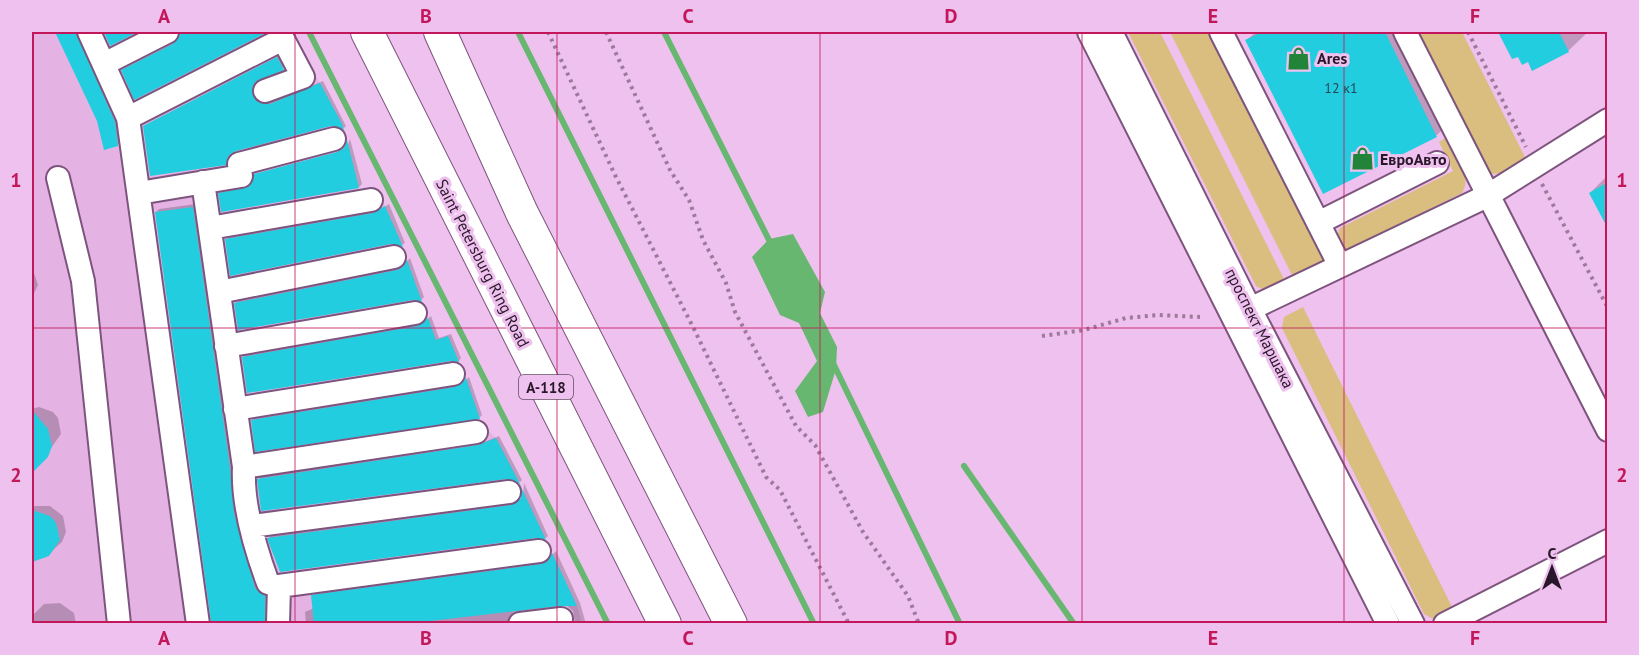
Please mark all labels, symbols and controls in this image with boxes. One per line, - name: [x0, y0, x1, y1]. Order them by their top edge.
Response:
- text: A: [158, 3, 171, 29]
- text: B: [420, 3, 432, 29]
- text: C: [682, 3, 694, 29]
- text: D: [945, 3, 958, 29]
- text: E: [1208, 3, 1218, 29]
- text: F: [1470, 3, 1480, 29]
- shop icon: Ares: [1286, 45, 1312, 71]
- place label: Ares: [1317, 48, 1347, 68]
- house number: 12 к1: [1324, 79, 1358, 97]
- shop icon: ЕвроАвто: [1349, 146, 1375, 172]
- place label: ЕвроАвто: [1380, 149, 1447, 169]
- text: 1: [10, 167, 22, 193]
- text: 1: [1616, 167, 1628, 193]
- street label: Saint Petersburg Ring Road: [432, 176, 534, 350]
- street label: проспект Маршака: [1221, 265, 1299, 391]
- road number: А-118: [519, 375, 573, 399]
- text: 2: [10, 462, 22, 488]
- text: 2: [1616, 462, 1628, 488]
- north arrow: [1522, 538, 1582, 598]
- text: С: [1548, 543, 1557, 563]
- text: A: [158, 625, 171, 651]
- text: B: [420, 625, 432, 651]
- text: C: [682, 625, 694, 651]
- text: D: [945, 625, 958, 651]
- text: E: [1208, 625, 1218, 651]
- text: F: [1470, 625, 1480, 651]

